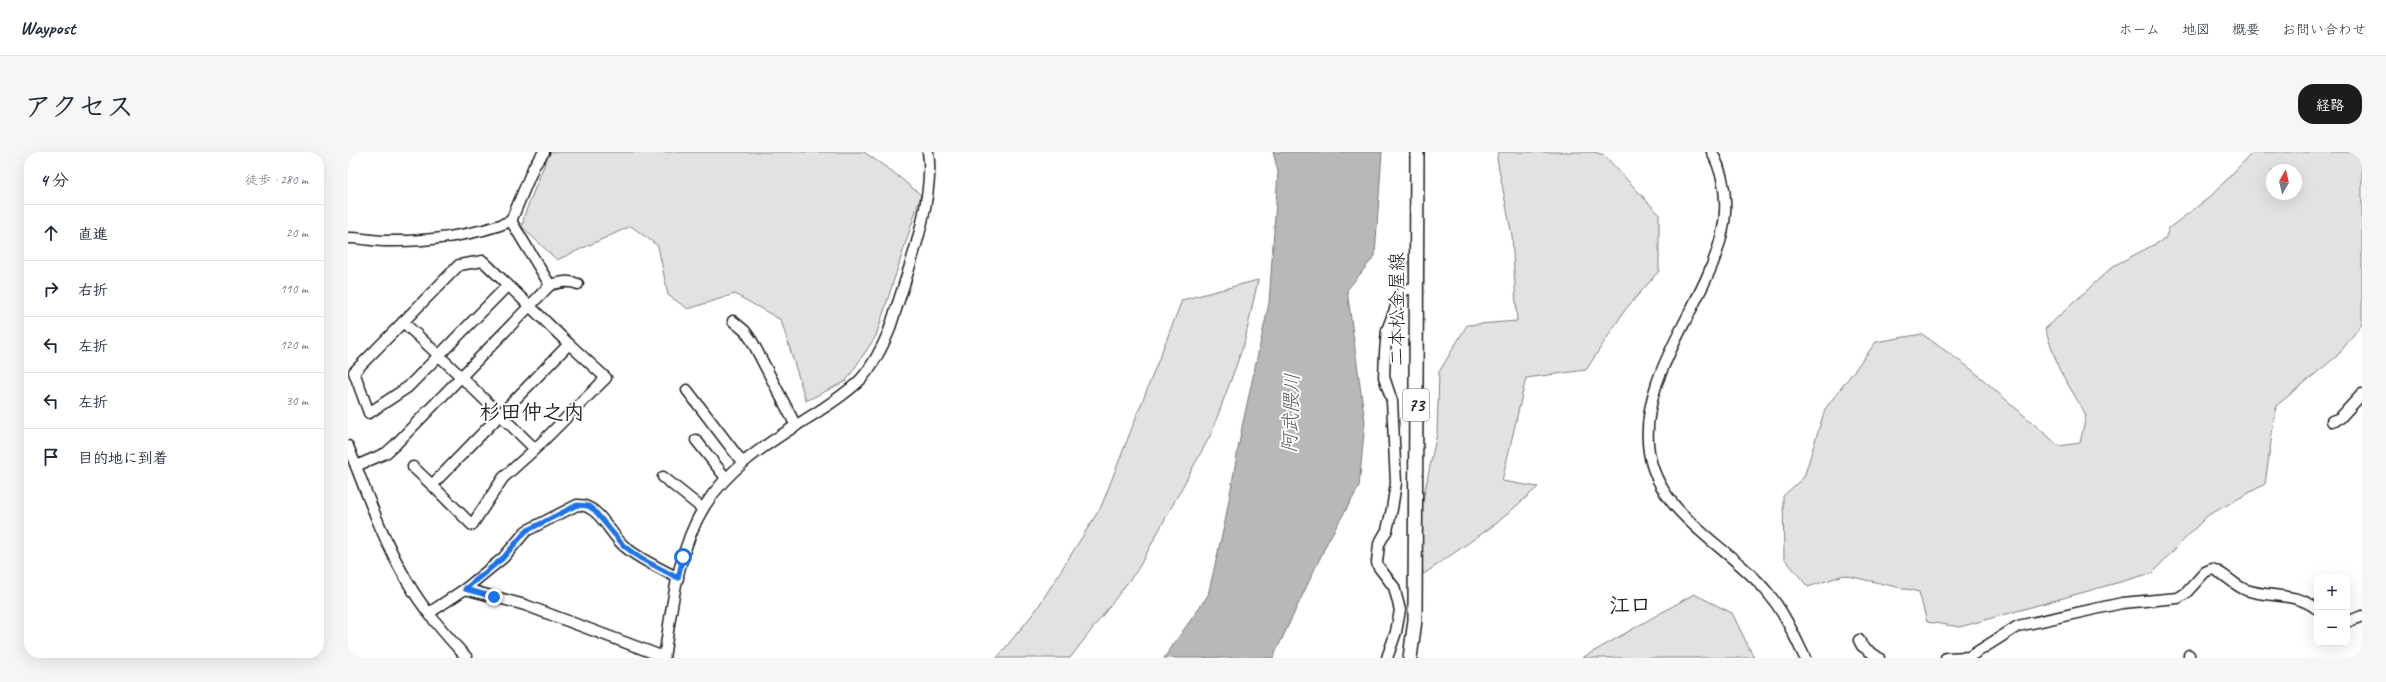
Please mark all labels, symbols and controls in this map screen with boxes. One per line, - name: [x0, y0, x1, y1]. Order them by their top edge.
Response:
- text: Waypost: [20, 16, 75, 40]
- text: ホーム: [2119, 21, 2160, 38]
- text: 地図: [2182, 21, 2210, 38]
- text: 概要: [2232, 21, 2260, 38]
- text: お問い合わせ: [2282, 21, 2366, 38]
- button: 経路: [2298, 84, 2362, 124]
- text: アクセス: [24, 89, 134, 124]
- north arrow: [2266, 164, 2302, 200]
- text: 4 分: [40, 170, 69, 191]
- text: 徒歩 · 280 m: [245, 172, 308, 188]
- icon: ahead: [40, 222, 62, 244]
- text: 直進: [78, 225, 108, 244]
- text: 20 m: [286, 225, 308, 241]
- street label: 二本松金屋線: [1385, 252, 1409, 366]
- icon: right: [40, 278, 62, 300]
- text: 右折: [78, 281, 108, 300]
- text: 110 m: [280, 281, 308, 297]
- icon: left: [40, 334, 62, 356]
- text: 左折: [78, 337, 108, 356]
- text: 120 m: [280, 337, 308, 353]
- water label: 阿武隈川: [1277, 373, 1305, 453]
- road number: 73: [1403, 389, 1429, 421]
- icon: left: [40, 390, 62, 412]
- text: 左折: [78, 393, 108, 412]
- text: 30 m: [286, 393, 308, 409]
- district label: 杉田仲之内: [480, 399, 585, 425]
- icon: arrive: [40, 446, 62, 468]
- text: 目的地に到着: [78, 449, 168, 468]
- route start: [674, 548, 692, 566]
- map controls: [2314, 574, 2350, 646]
- button: +: [2314, 574, 2350, 610]
- route end: [485, 588, 503, 606]
- district label: 江口: [1609, 592, 1651, 618]
- button: −: [2314, 610, 2350, 646]

